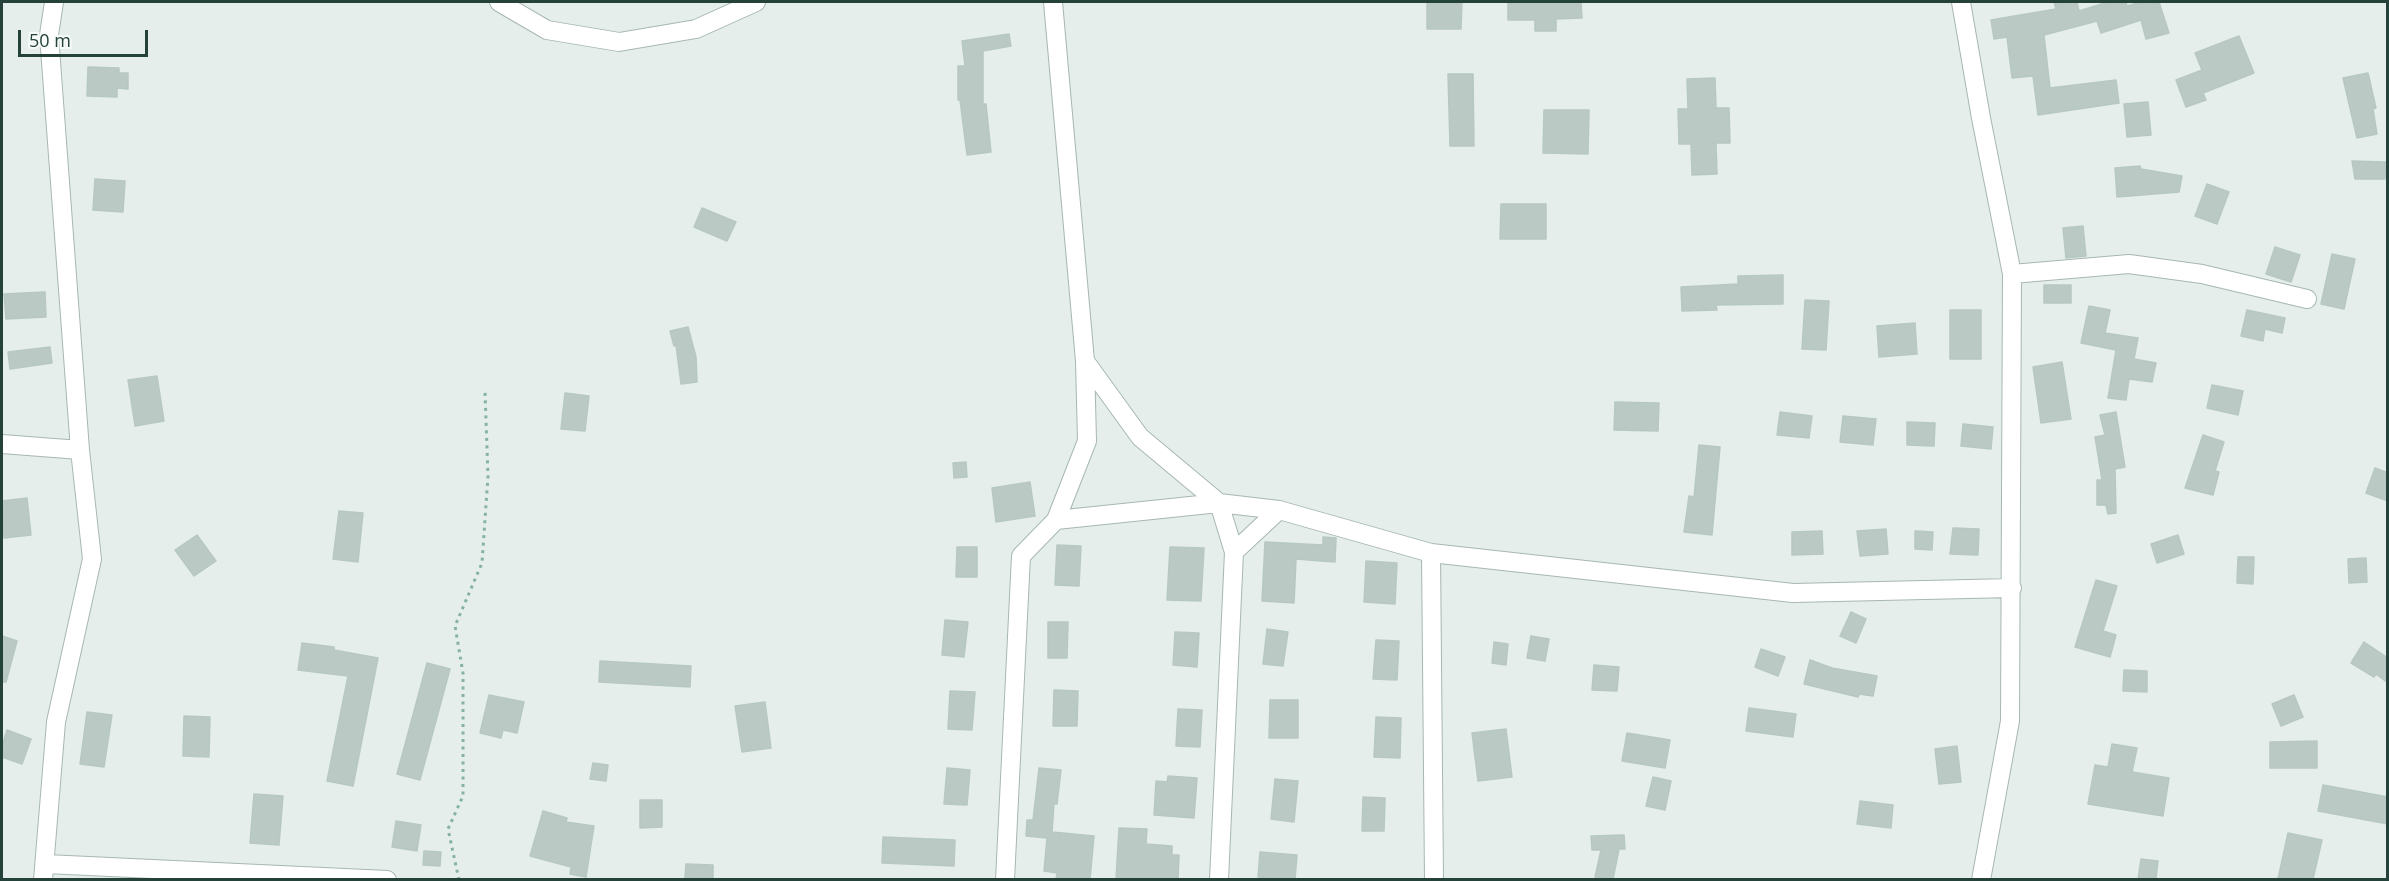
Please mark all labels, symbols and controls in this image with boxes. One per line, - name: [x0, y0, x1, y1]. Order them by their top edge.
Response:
- scale bar: [21, 18, 152, 56]
- text: 50 m: [29, 28, 71, 52]

